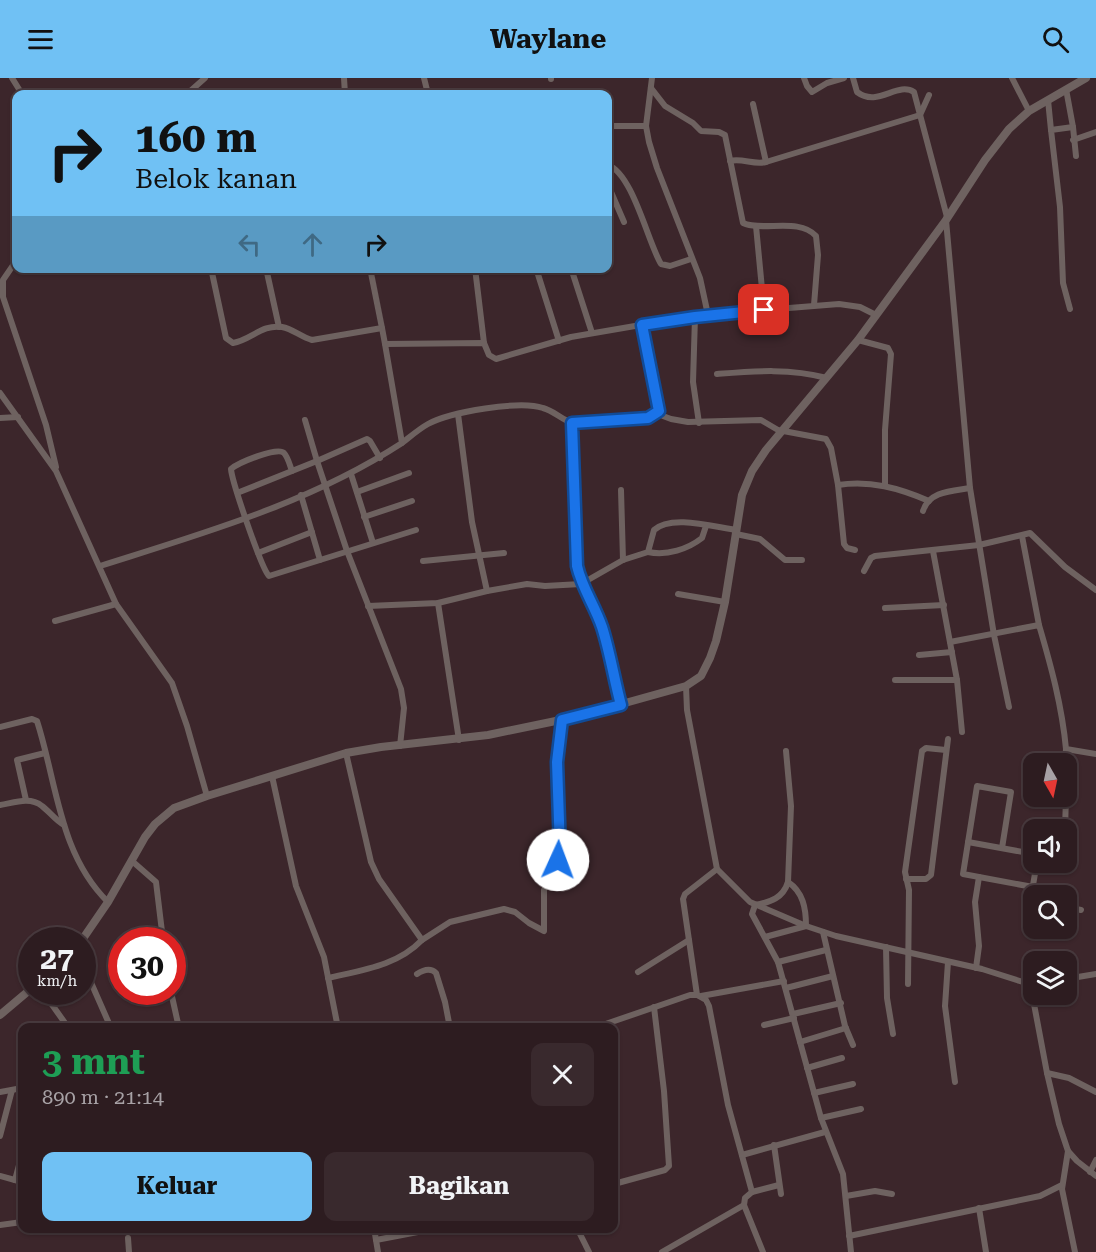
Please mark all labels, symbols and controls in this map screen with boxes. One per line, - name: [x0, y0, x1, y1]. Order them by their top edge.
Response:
- icon: menu: [24, 23, 57, 56]
- text: Waylane: [490, 23, 606, 55]
- icon: search: [1039, 23, 1072, 56]
- text: 160 m: [135, 113, 257, 162]
- icon: right: [36, 114, 114, 192]
- text: Belok kanan: [135, 163, 297, 195]
- icon: left: [233, 228, 266, 261]
- icon: ahead: [296, 228, 329, 261]
- icon: right: [359, 228, 392, 261]
- pin: [738, 284, 789, 335]
- icon: arrive: [747, 293, 780, 326]
- north arrow: [1023, 753, 1077, 807]
- map controls: [1023, 753, 1077, 1005]
- button: sound: [1023, 819, 1077, 873]
- position arrow: [526, 828, 590, 892]
- button: search: [1023, 885, 1077, 939]
- speed limit sign: 30: [108, 927, 186, 1005]
- text: 27: [40, 941, 74, 976]
- button: layers: [1023, 951, 1077, 1005]
- text: km/h: [37, 972, 77, 990]
- text: 3 mnt: [42, 1041, 145, 1083]
- button: close: [531, 1043, 594, 1106]
- text: 890 m · 21:14: [42, 1085, 164, 1109]
- button: Keluar: [42, 1152, 312, 1221]
- button: Bagikan: [324, 1152, 594, 1221]

